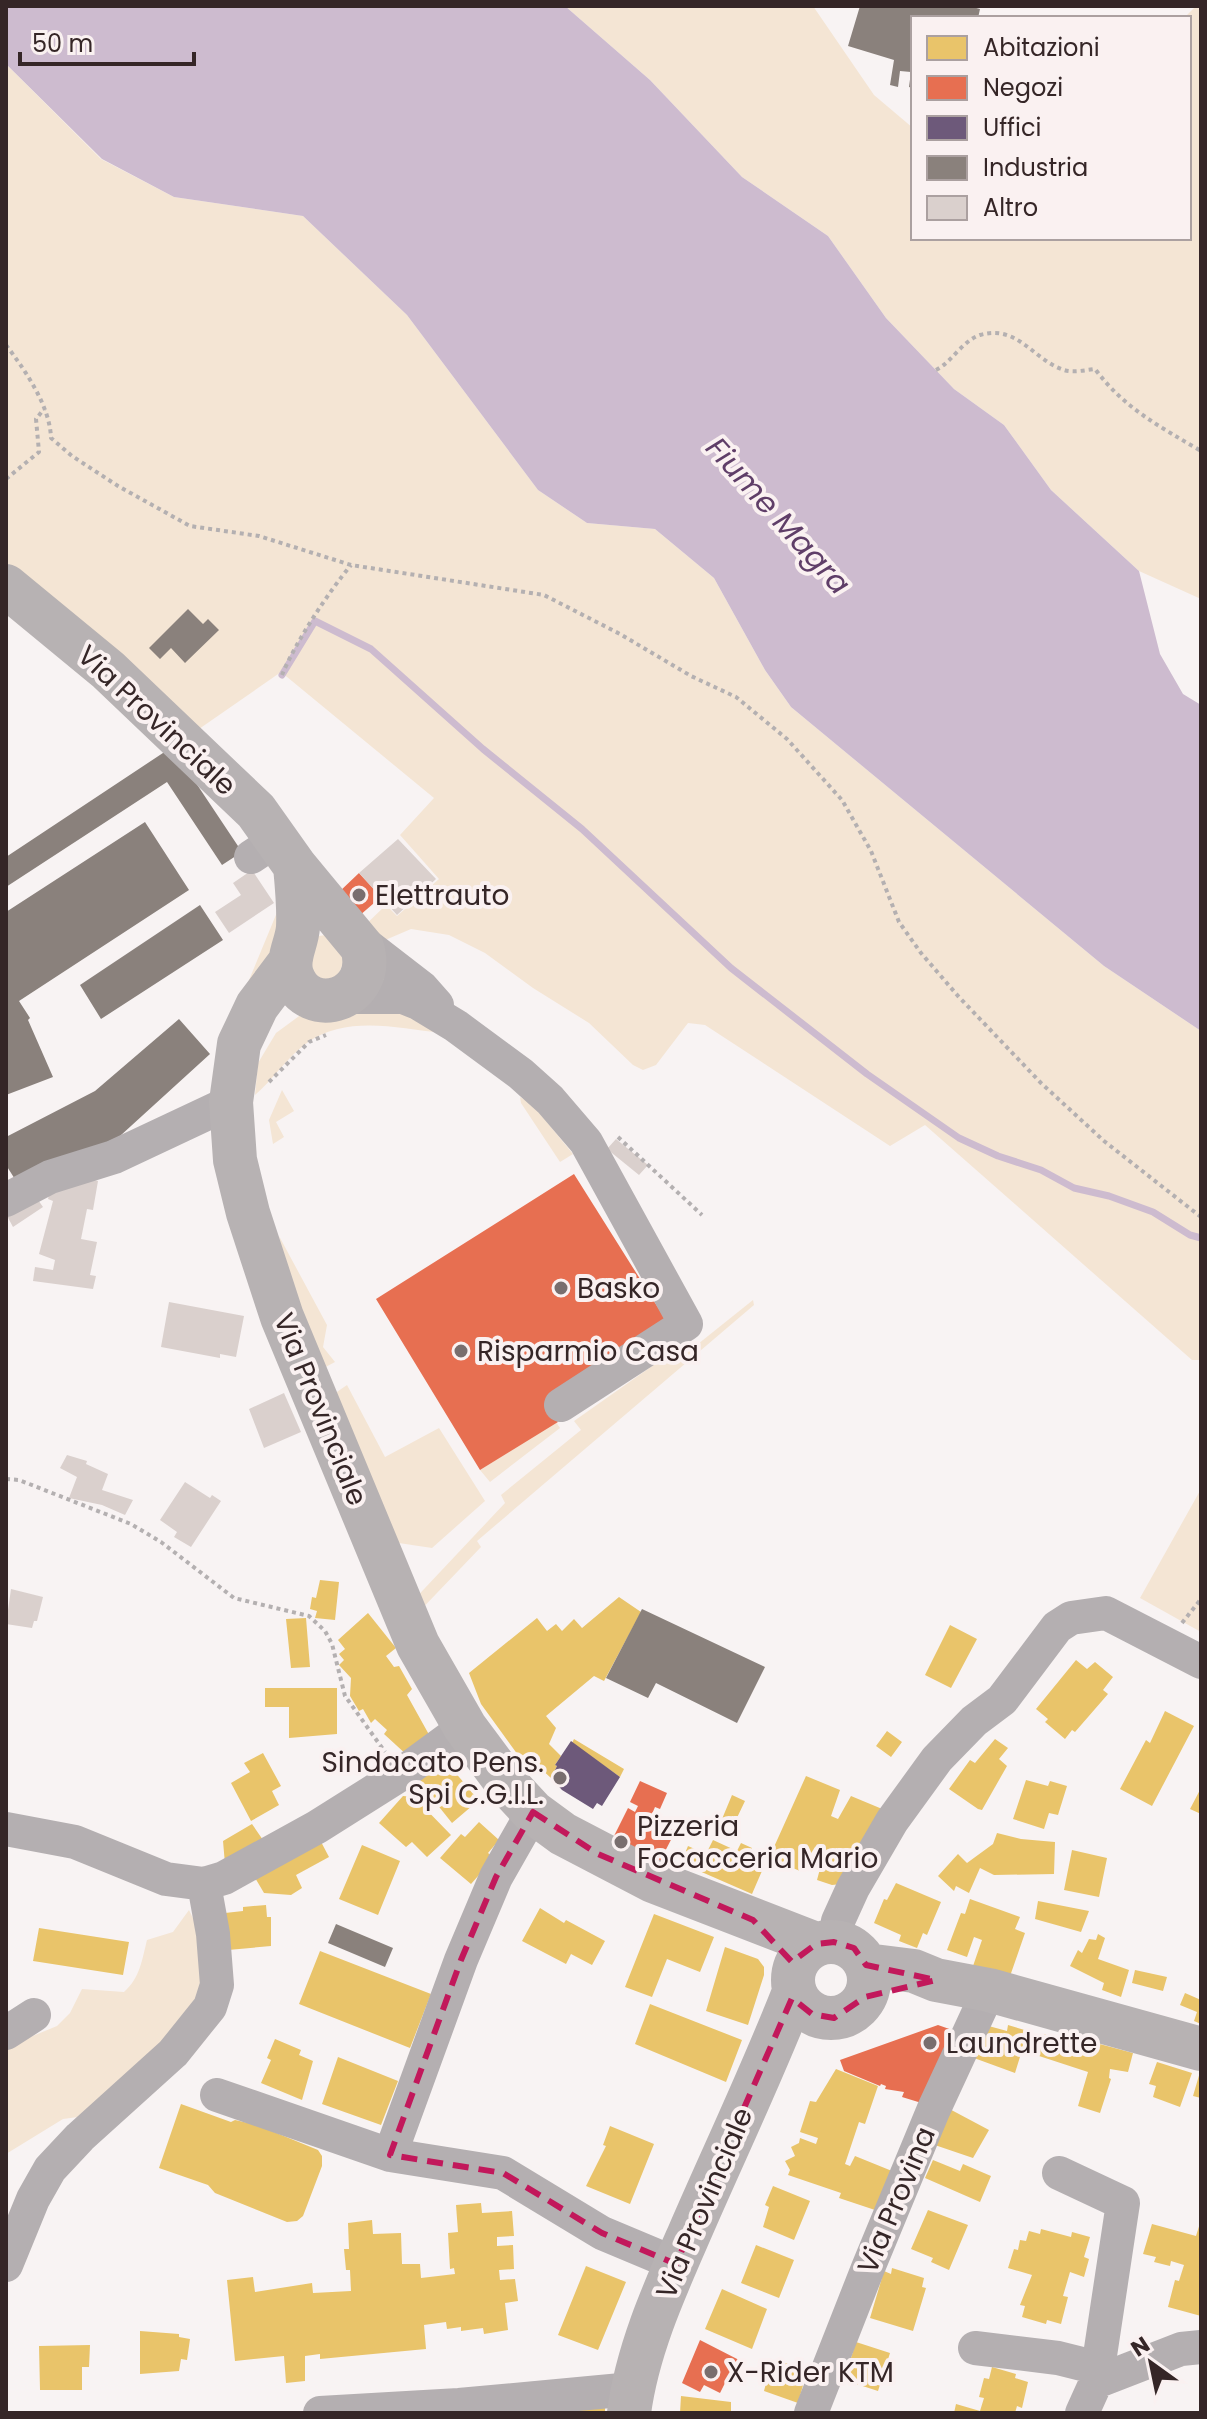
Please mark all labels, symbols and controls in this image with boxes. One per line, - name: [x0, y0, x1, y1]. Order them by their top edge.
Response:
- scale bar: [20, 16, 194, 66]
- legend: [911, 16, 1191, 240]
- text: 50 m: [32, 27, 93, 60]
- text: Abitazioni: [983, 31, 1100, 64]
- text: Negozi: [983, 71, 1063, 104]
- text: Uffici: [983, 111, 1041, 144]
- text: Industria: [983, 151, 1088, 184]
- text: Altro: [983, 191, 1038, 224]
- water label: Fiume Magra: [696, 428, 861, 604]
- street label: Via Provinciale: [69, 636, 245, 804]
- place label: Elettrauto: [375, 876, 509, 915]
- marker: Elettrauto: [350, 886, 368, 904]
- place label: Basko: [577, 1269, 660, 1308]
- marker: Basko: [552, 1279, 570, 1297]
- street label: Via Provinciale: [264, 1307, 377, 1511]
- place label: Risparmio Casa: [477, 1332, 699, 1371]
- marker: Risparmio Casa: [452, 1342, 470, 1360]
- place label: Sindacato Pens. Spi C.G.I.L.: [321, 1743, 544, 1814]
- marker: Sindacato Pens. Spi C.G.I.L.: [551, 1769, 569, 1787]
- place label: Pizzeria Focacceria Mario: [637, 1807, 878, 1878]
- marker: Pizzeria Focacceria Mario: [612, 1833, 630, 1851]
- place label: Laundrette: [946, 2024, 1097, 2063]
- marker: Laundrette: [921, 2034, 939, 2052]
- street label: Via Provinciale: [647, 2102, 762, 2305]
- street label: Via Provina: [848, 2121, 945, 2280]
- north arrow: [1111, 2323, 1191, 2403]
- text: N: [1125, 2329, 1156, 2364]
- place label: X-Rider KTM: [727, 2353, 894, 2392]
- marker: X-Rider KTM: [702, 2363, 720, 2381]

